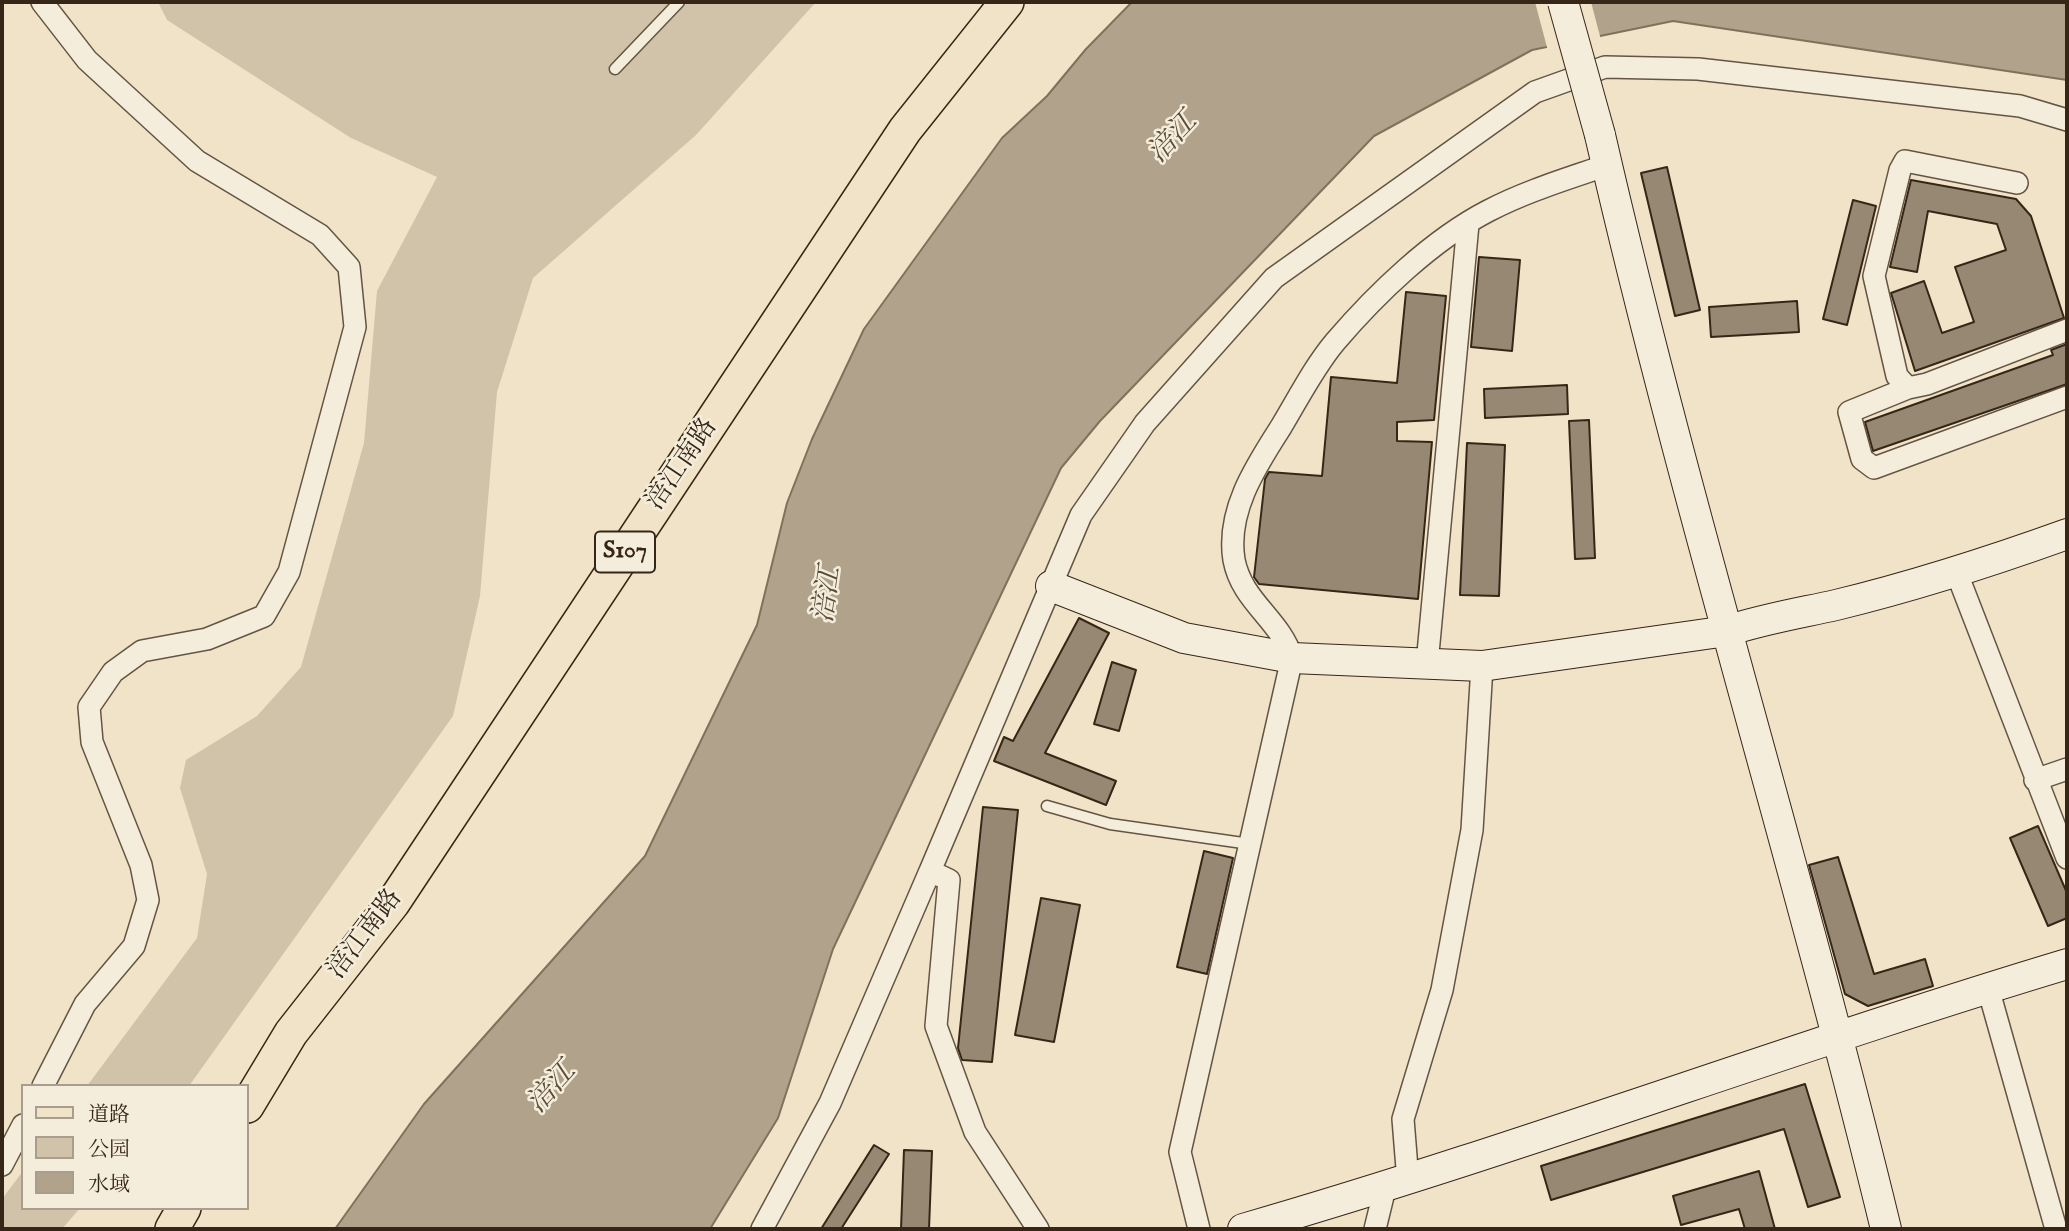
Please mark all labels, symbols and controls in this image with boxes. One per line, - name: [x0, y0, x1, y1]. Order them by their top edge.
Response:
- water label: 涪江: [1143, 107, 1205, 171]
- street label: 涪江南路: [641, 413, 725, 517]
- road number: S107: [595, 532, 655, 572]
- water label: 涪江: [808, 565, 850, 625]
- street label: 涪江南路: [322, 884, 410, 986]
- water label: 涪江: [522, 1057, 584, 1121]
- legend: [21, 1084, 248, 1210]
- text: 道路: [88, 1102, 130, 1129]
- text: 公园: [88, 1137, 130, 1164]
- text: 水域: [88, 1172, 130, 1199]

